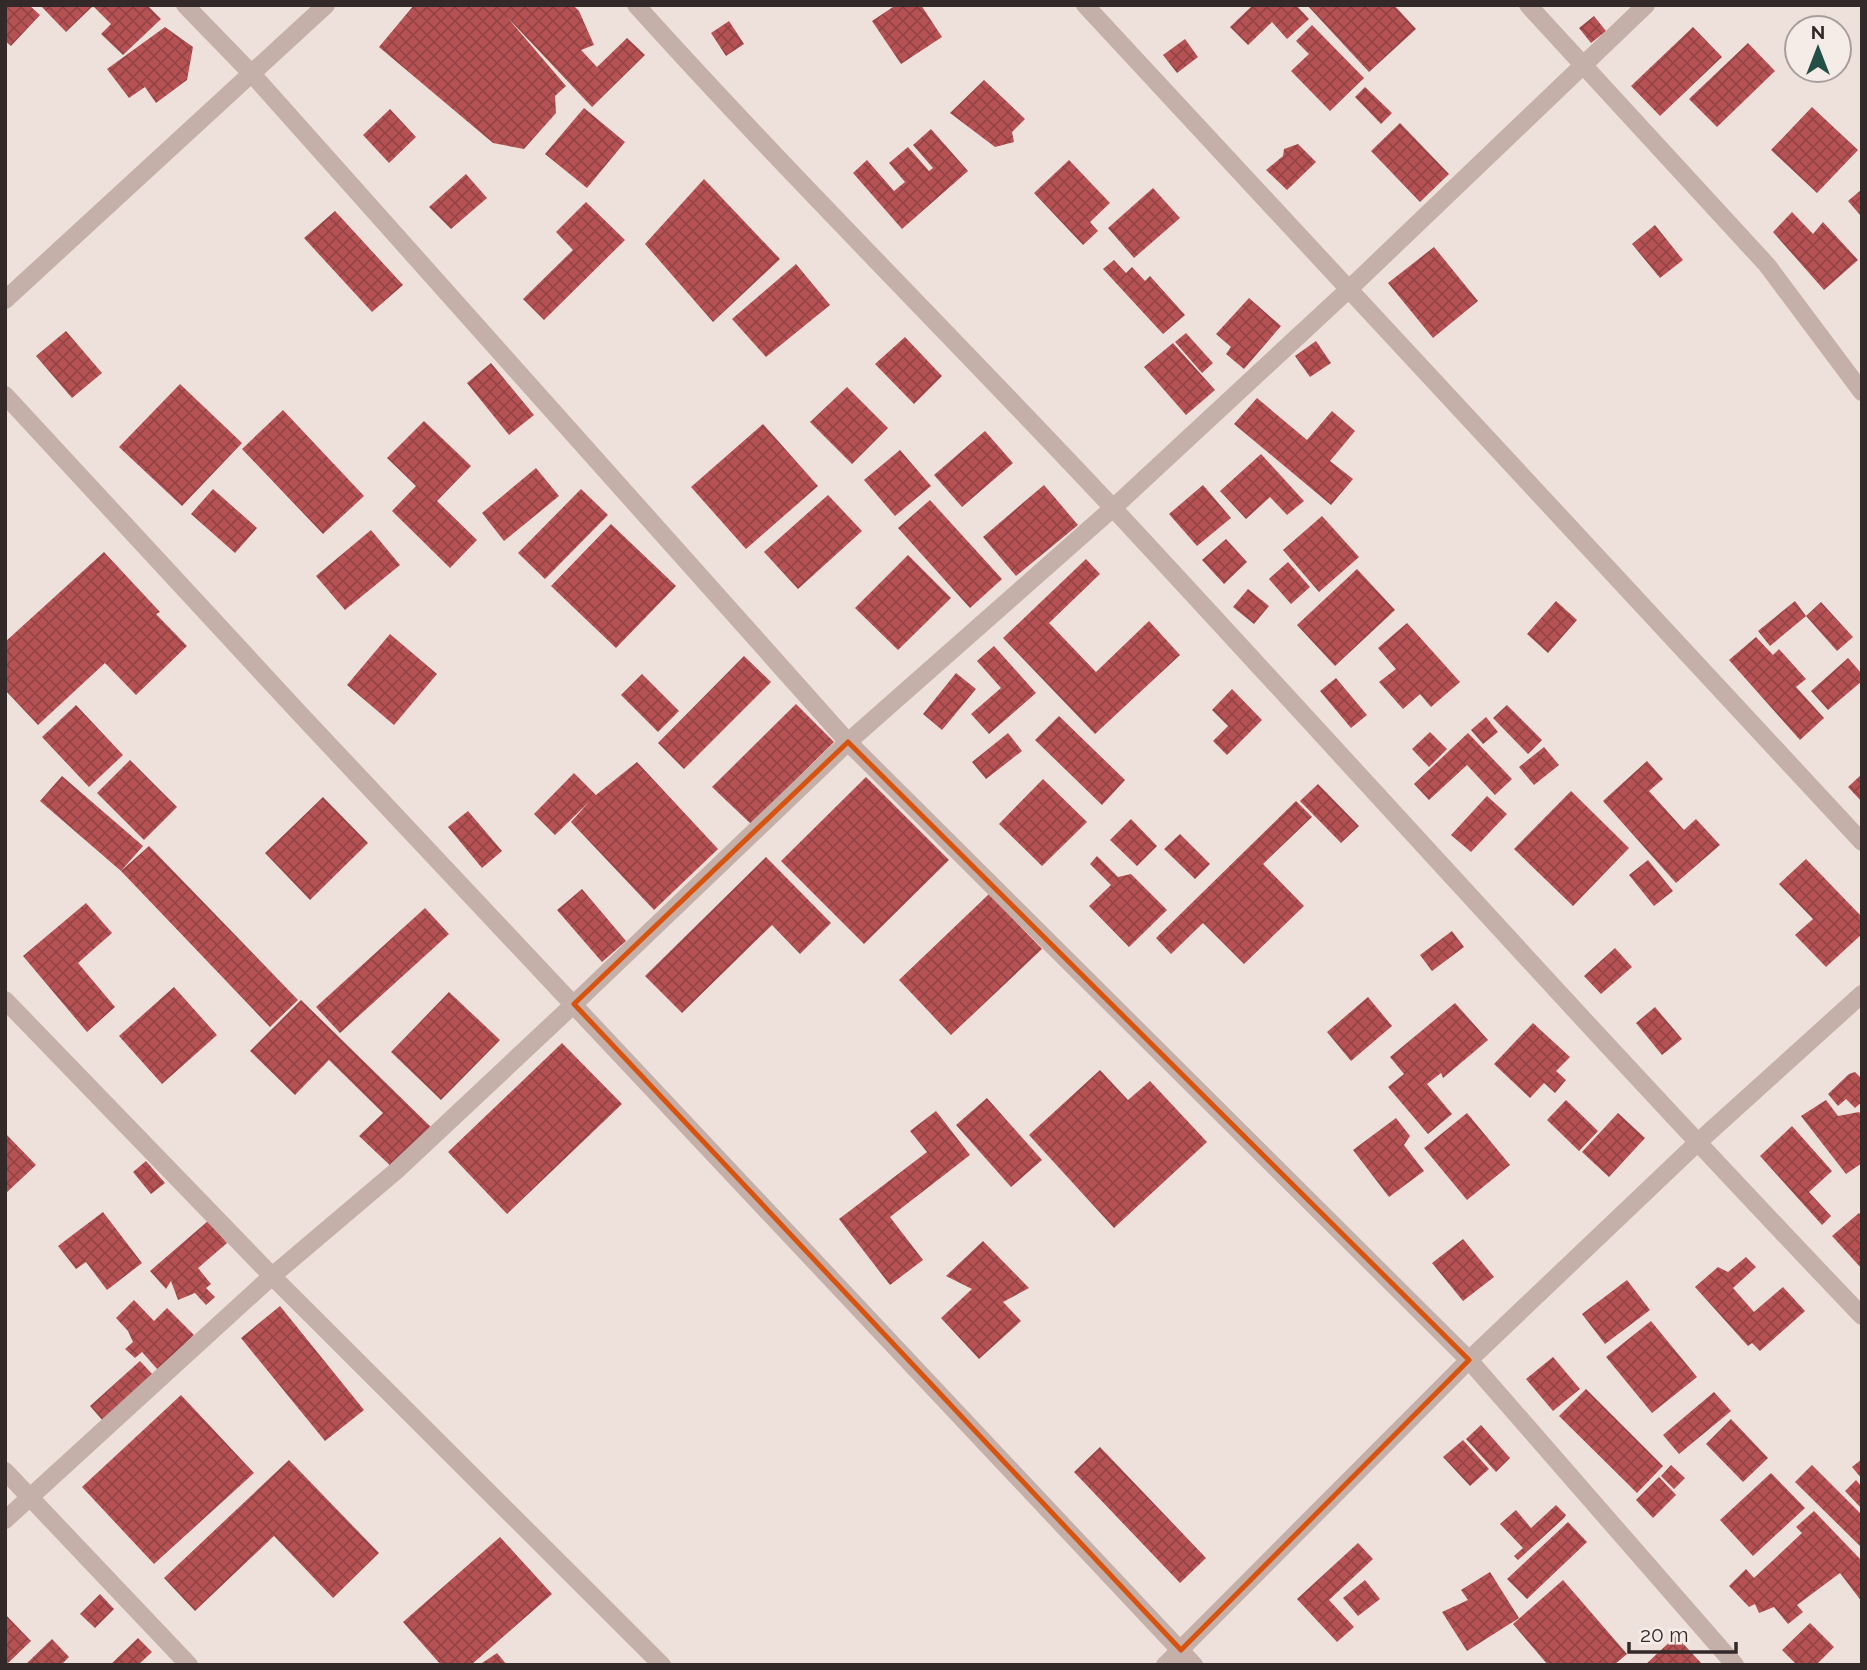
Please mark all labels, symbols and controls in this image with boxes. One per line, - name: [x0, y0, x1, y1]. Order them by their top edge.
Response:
- north arrow: [1783, 14, 1853, 84]
- text: N: [1811, 21, 1825, 43]
- scale bar: [1629, 1610, 1736, 1654]
- text: 20 m: [1640, 1622, 1688, 1647]

